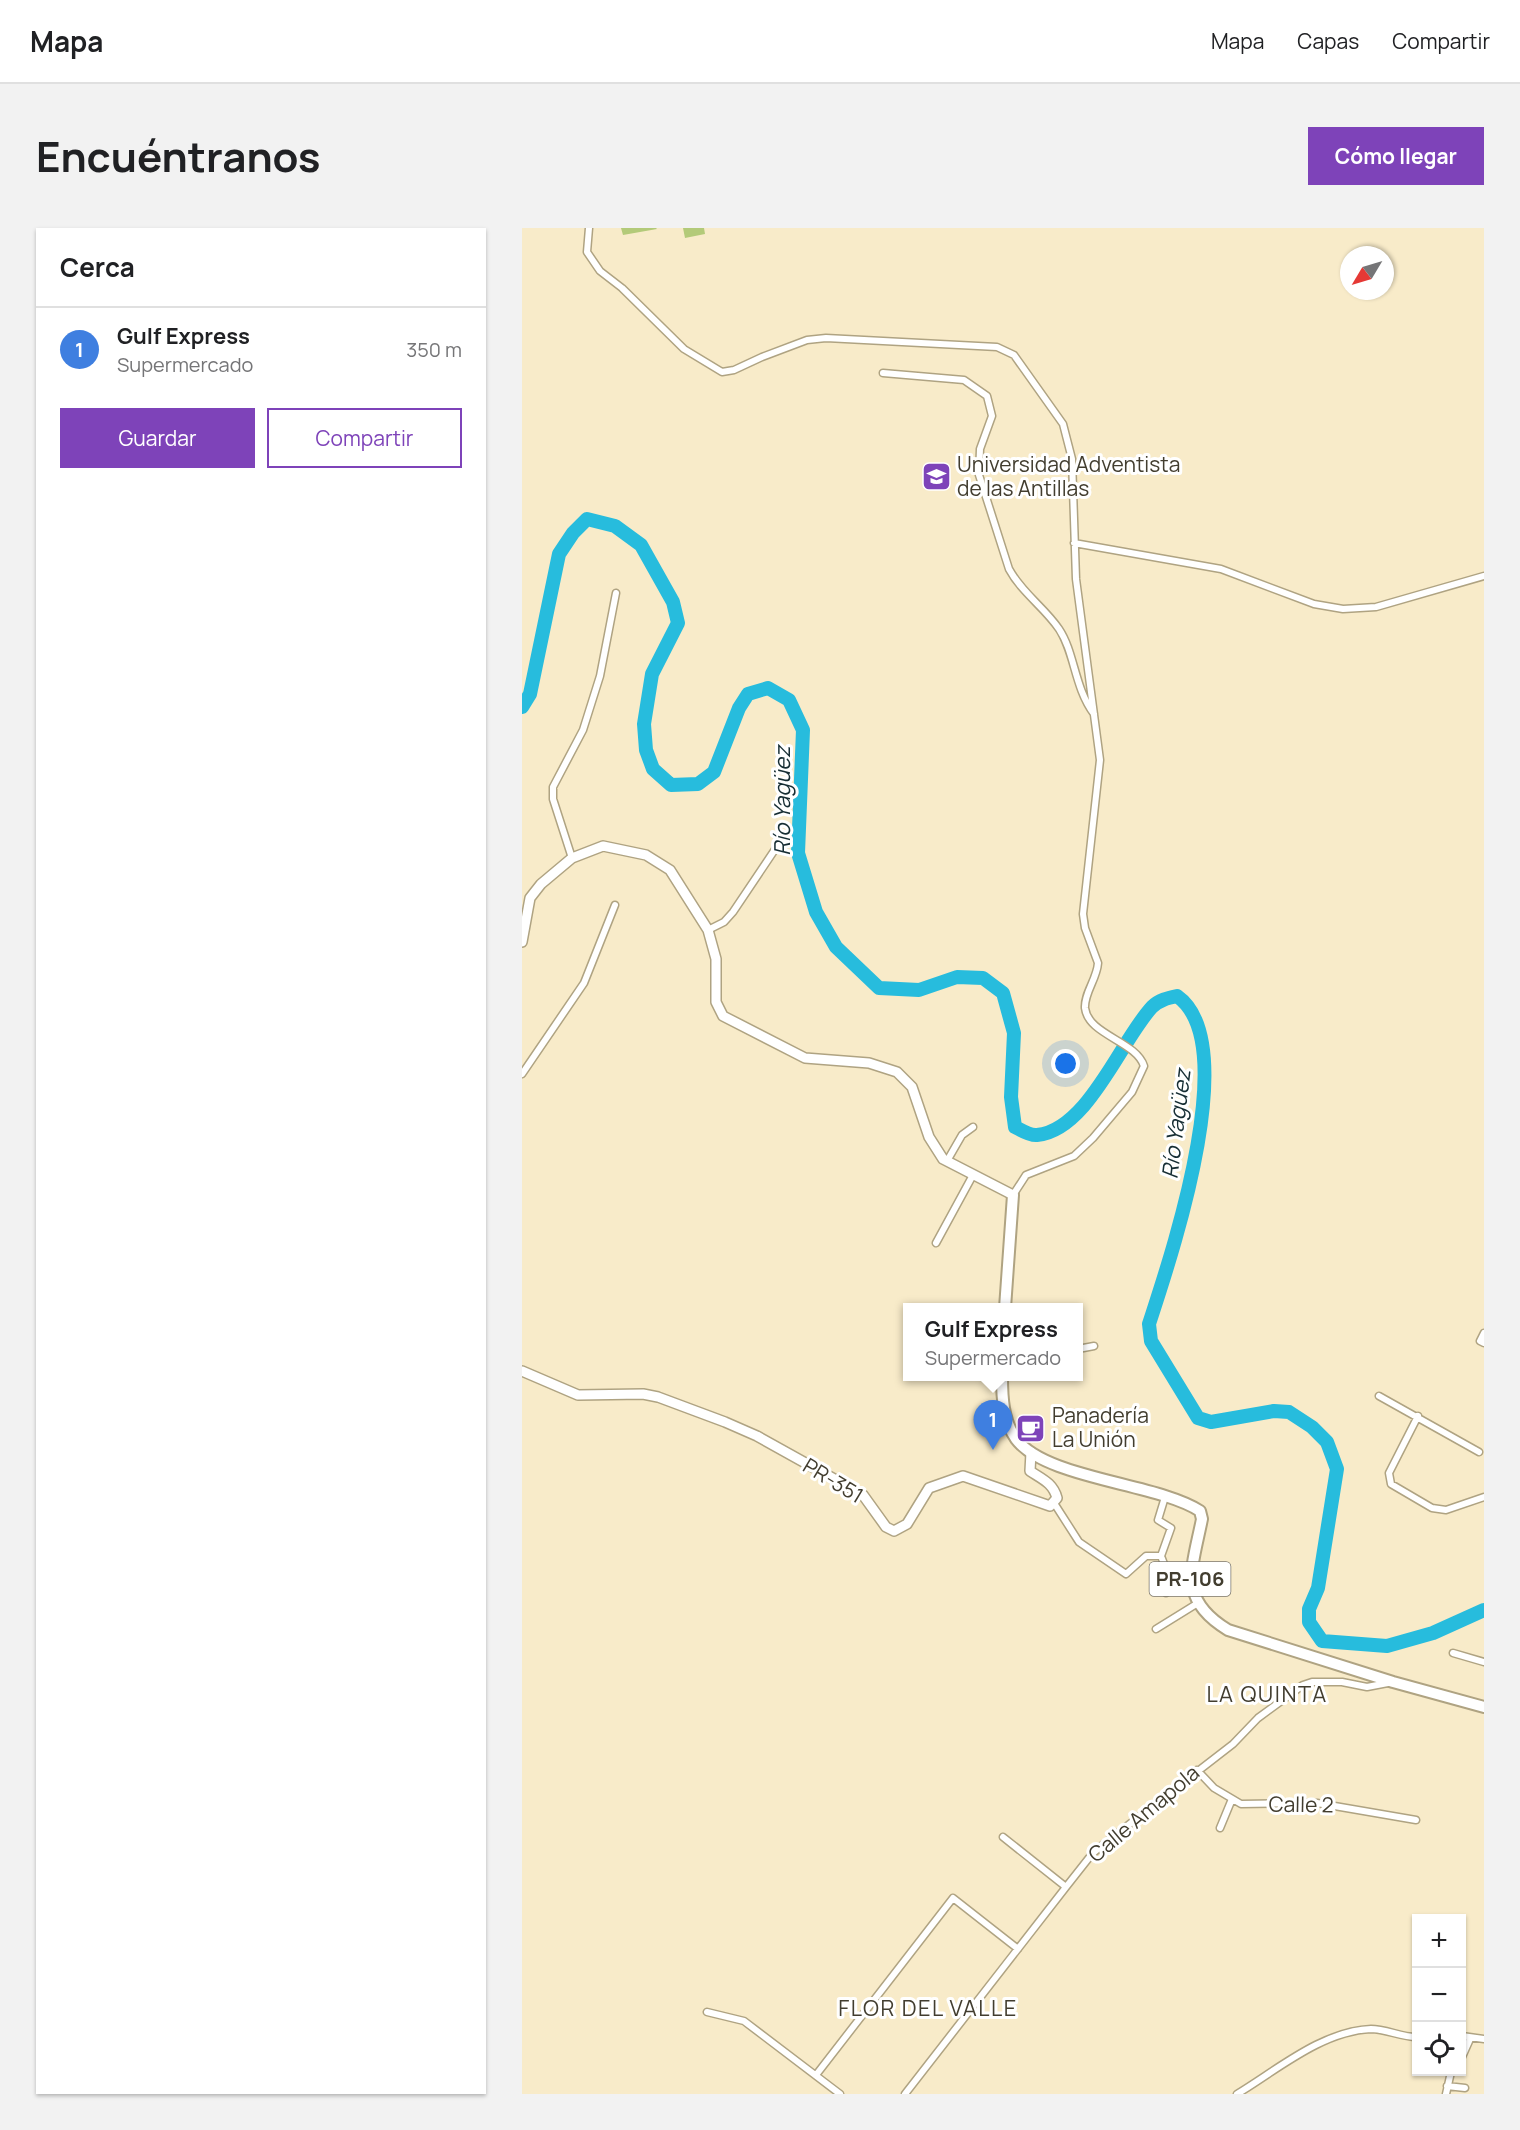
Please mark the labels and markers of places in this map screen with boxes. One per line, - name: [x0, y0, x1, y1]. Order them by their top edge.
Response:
- place label: Universidad Adventista de las Antillas: [957, 450, 1180, 502]
- school or university icon: Universidad Adventista de las Antillas: [920, 461, 952, 493]
- pin: 1: [974, 1400, 1012, 1450]
- place label: Panadería La Unión: [1052, 1401, 1149, 1453]
- cafe icon: Panadería La Unión: [1015, 1412, 1047, 1444]

